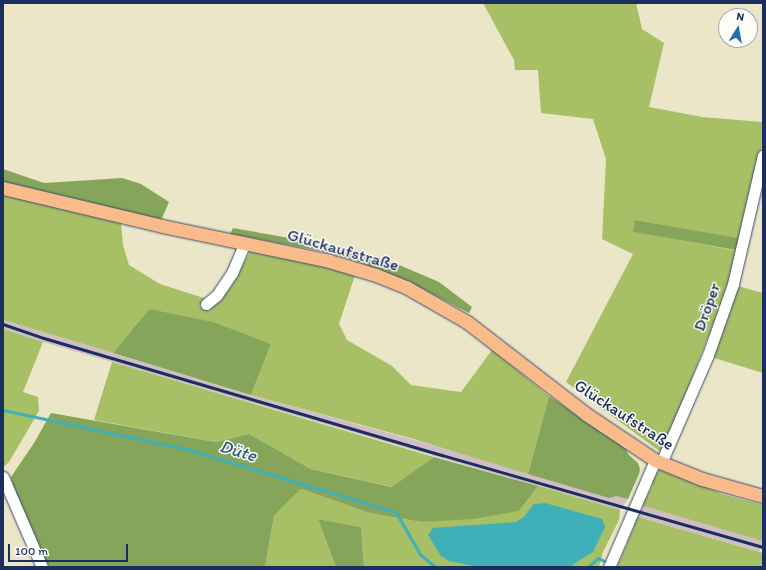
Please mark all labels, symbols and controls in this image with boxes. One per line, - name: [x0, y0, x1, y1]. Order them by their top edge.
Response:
- north arrow: [718, 8, 758, 48]
- text: N: [735, 10, 745, 24]
- street label: Glückaufstraße: [285, 224, 401, 276]
- street label: Dröper: [689, 280, 725, 334]
- street label: Glückaufstraße: [570, 375, 678, 455]
- water label: Düte: [217, 435, 259, 467]
- scale bar: [10, 536, 130, 562]
- text: 100 m: [15, 544, 48, 558]

